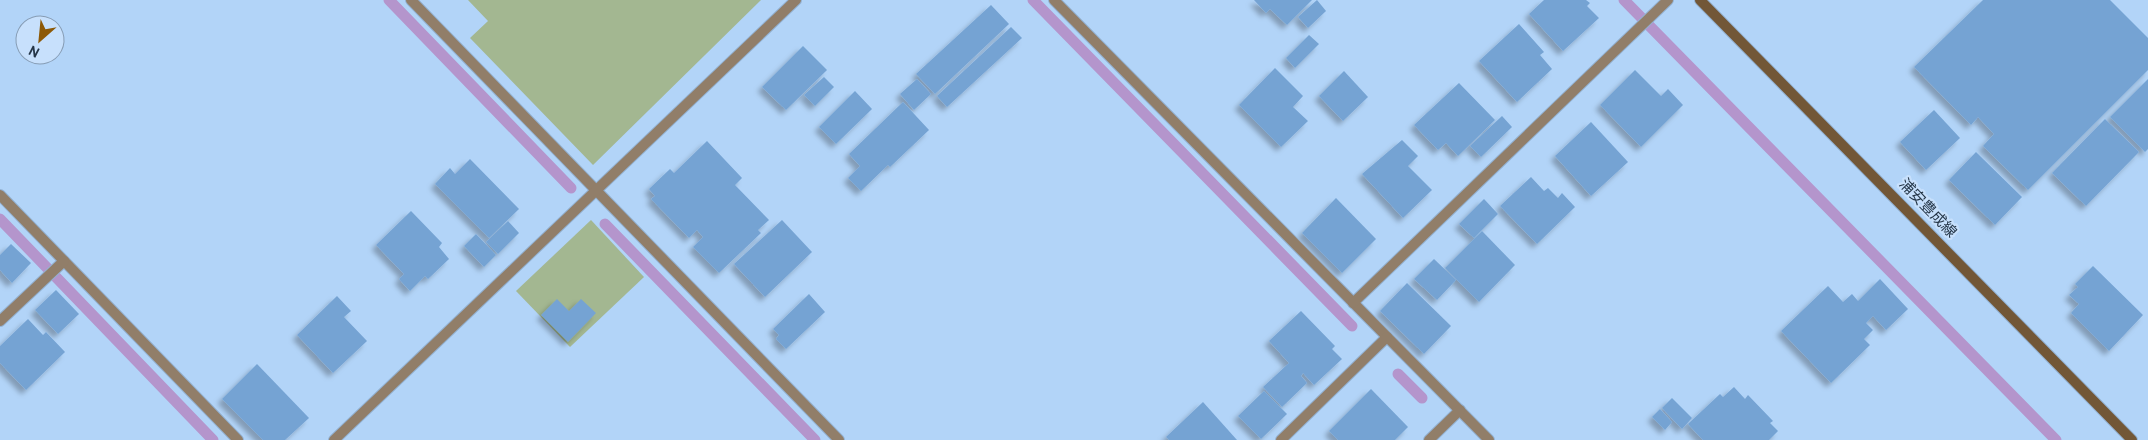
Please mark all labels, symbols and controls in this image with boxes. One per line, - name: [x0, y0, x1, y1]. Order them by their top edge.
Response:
- north arrow: [15, 15, 65, 65]
- text: N: [26, 40, 43, 60]
- street label: 浦安豊成線: [1894, 175, 1961, 243]

